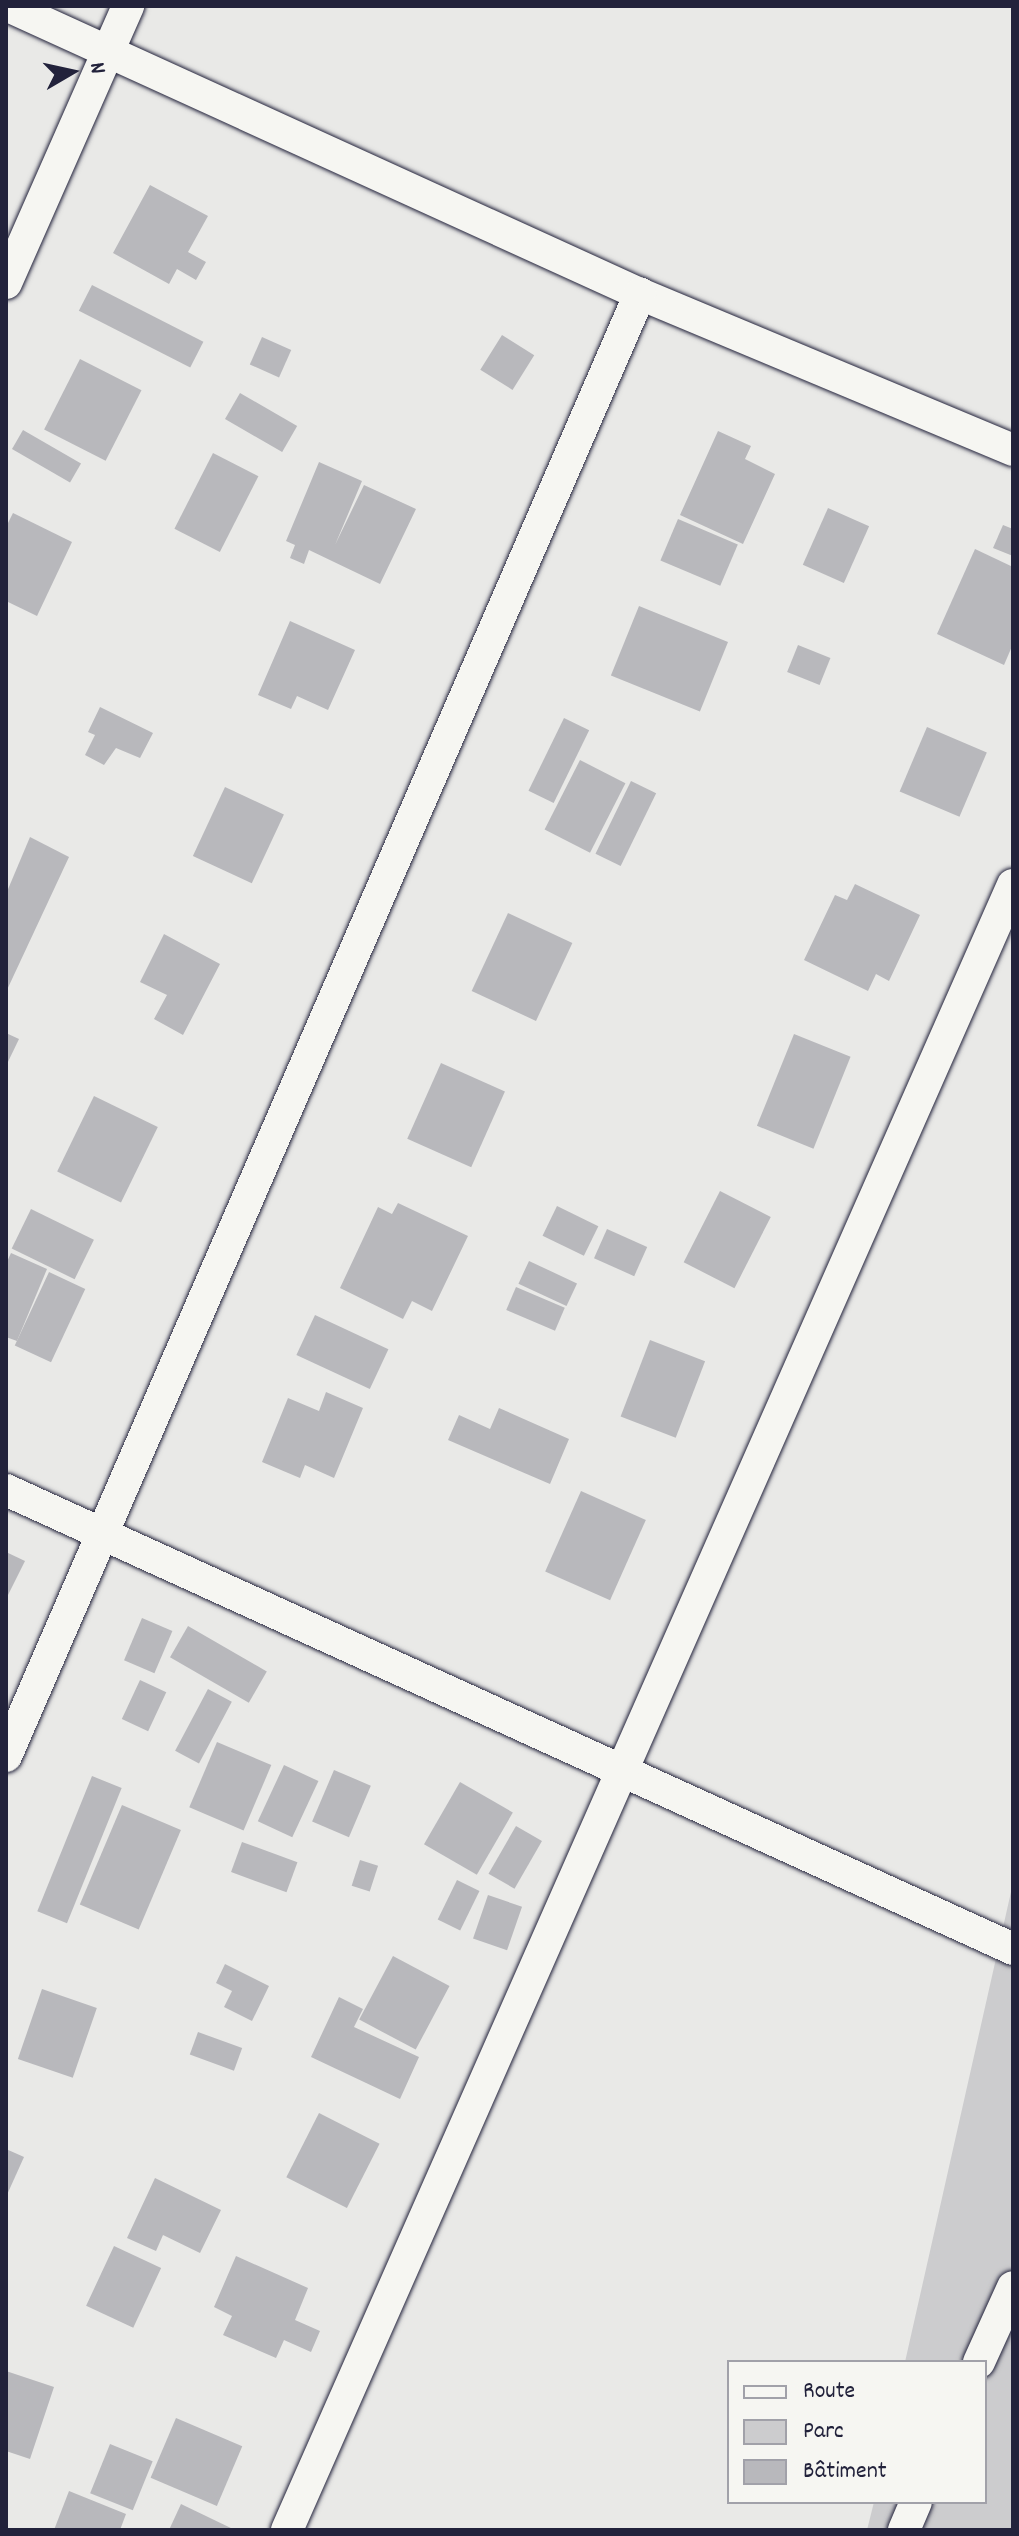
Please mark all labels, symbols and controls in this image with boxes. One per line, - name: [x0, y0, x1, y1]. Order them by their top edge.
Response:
- north arrow: [32, 32, 112, 112]
- text: N: [80, 60, 112, 76]
- legend: [727, 2360, 987, 2504]
- text: Route: [803, 2375, 855, 2409]
- text: Parc: [803, 2415, 844, 2449]
- text: Bâtiment: [803, 2455, 887, 2489]

